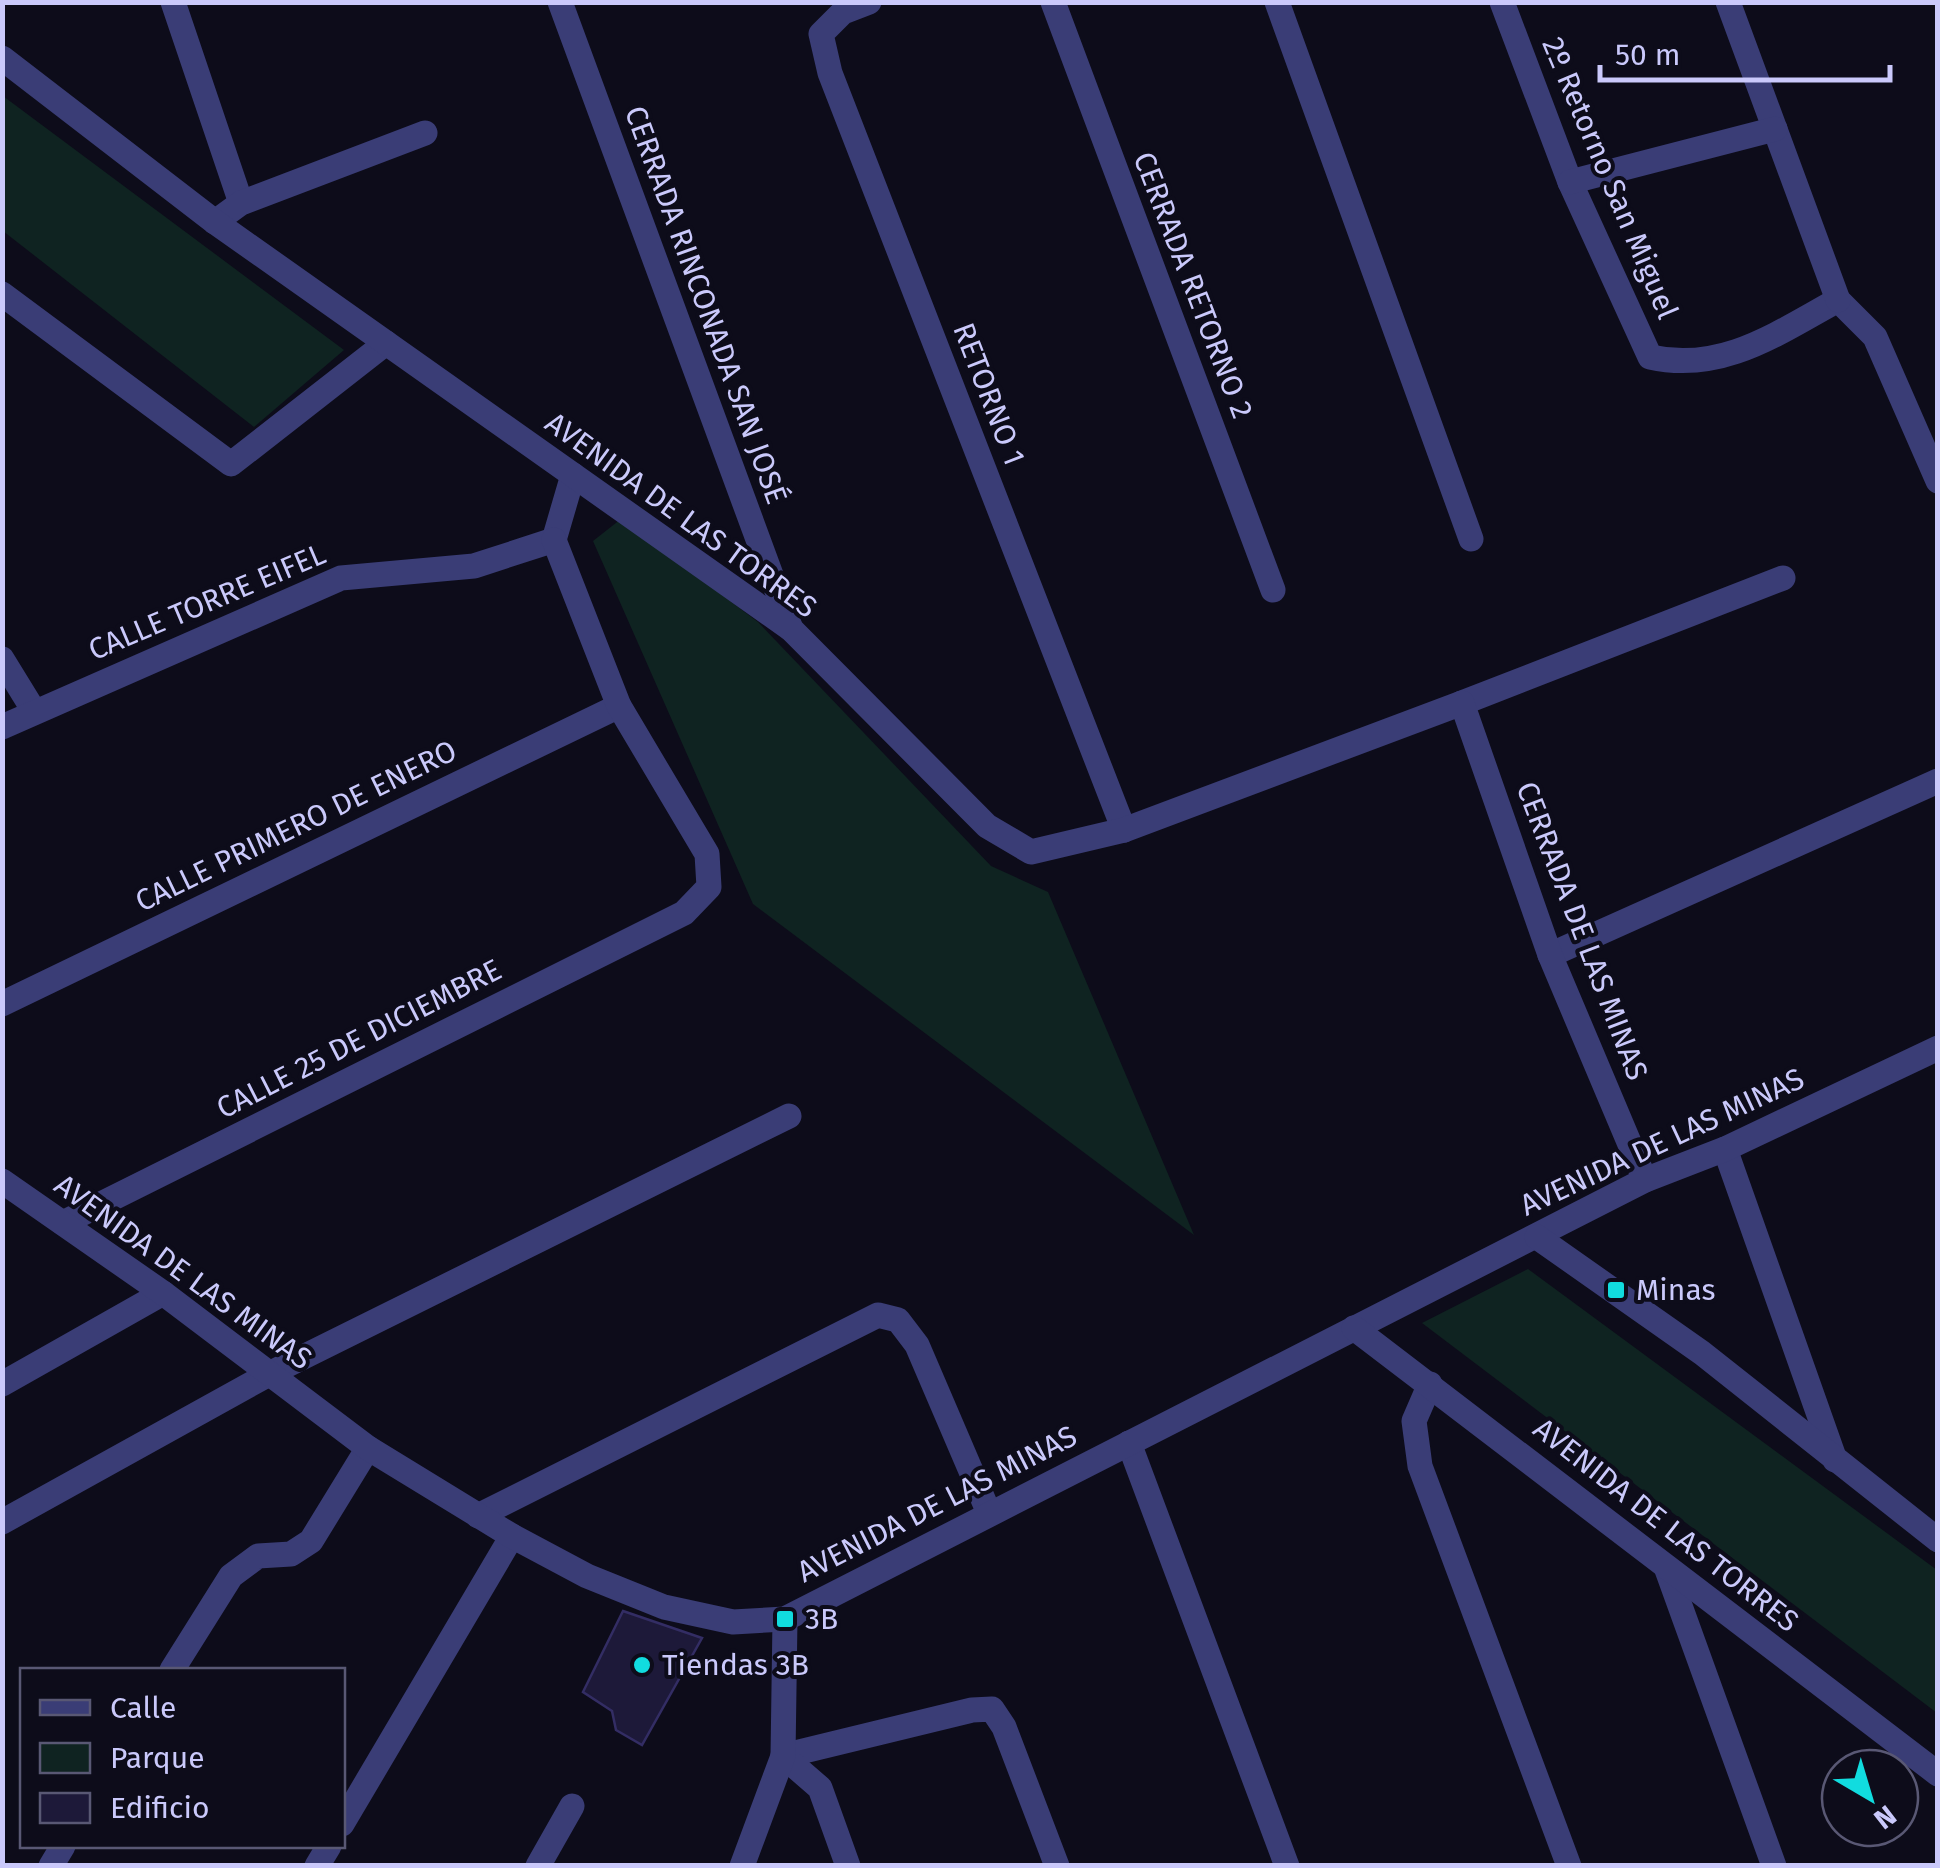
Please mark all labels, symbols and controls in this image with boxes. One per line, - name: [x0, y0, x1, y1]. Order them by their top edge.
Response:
- scale bar: [1600, 20, 1890, 82]
- street label: 2º Retorno San Miguel: [1534, 32, 1686, 324]
- text: 50 m: [1615, 37, 1680, 73]
- street label: CERRADA RINCONADA SAN JOSÉ: [617, 101, 795, 509]
- street label: CERRADA RETORNO 2: [1126, 147, 1260, 423]
- street label: RETORNO 1: [945, 318, 1033, 470]
- street label: AVENIDA DE LAS TORRES: [538, 405, 824, 625]
- street label: CALLE TORRE EIFEL: [83, 536, 331, 668]
- street label: CALLE PRIMERO DE ENERO: [130, 732, 462, 920]
- street label: CERRADA DE LAS MINAS: [1508, 777, 1656, 1085]
- street label: CALLE 25 DE DICIEMBRE: [211, 952, 507, 1126]
- street label: AVENIDA DE LAS MINAS: [1514, 1060, 1810, 1224]
- street label: AVENIDA DE LAS MINAS: [47, 1167, 319, 1377]
- place label: Minas: [1636, 1272, 1715, 1308]
- marker: Minas: [1605, 1279, 1627, 1301]
- street label: AVENIDA DE LAS TORRES: [1526, 1410, 1806, 1640]
- street label: AVENIDA DE LAS MINAS: [791, 1418, 1083, 1590]
- place label: 3B: [805, 1601, 838, 1637]
- marker: 3B: [774, 1608, 796, 1630]
- place label: Tiendas 3B: [662, 1647, 809, 1683]
- marker: Tiendas 3B: [631, 1654, 653, 1676]
- legend: [20, 1668, 345, 1848]
- text: Calle: [110, 1690, 176, 1726]
- text: Parque: [110, 1740, 205, 1776]
- north arrow: [1820, 1748, 1920, 1848]
- text: Edificio: [110, 1790, 209, 1826]
- text: N: [1868, 1799, 1903, 1836]

